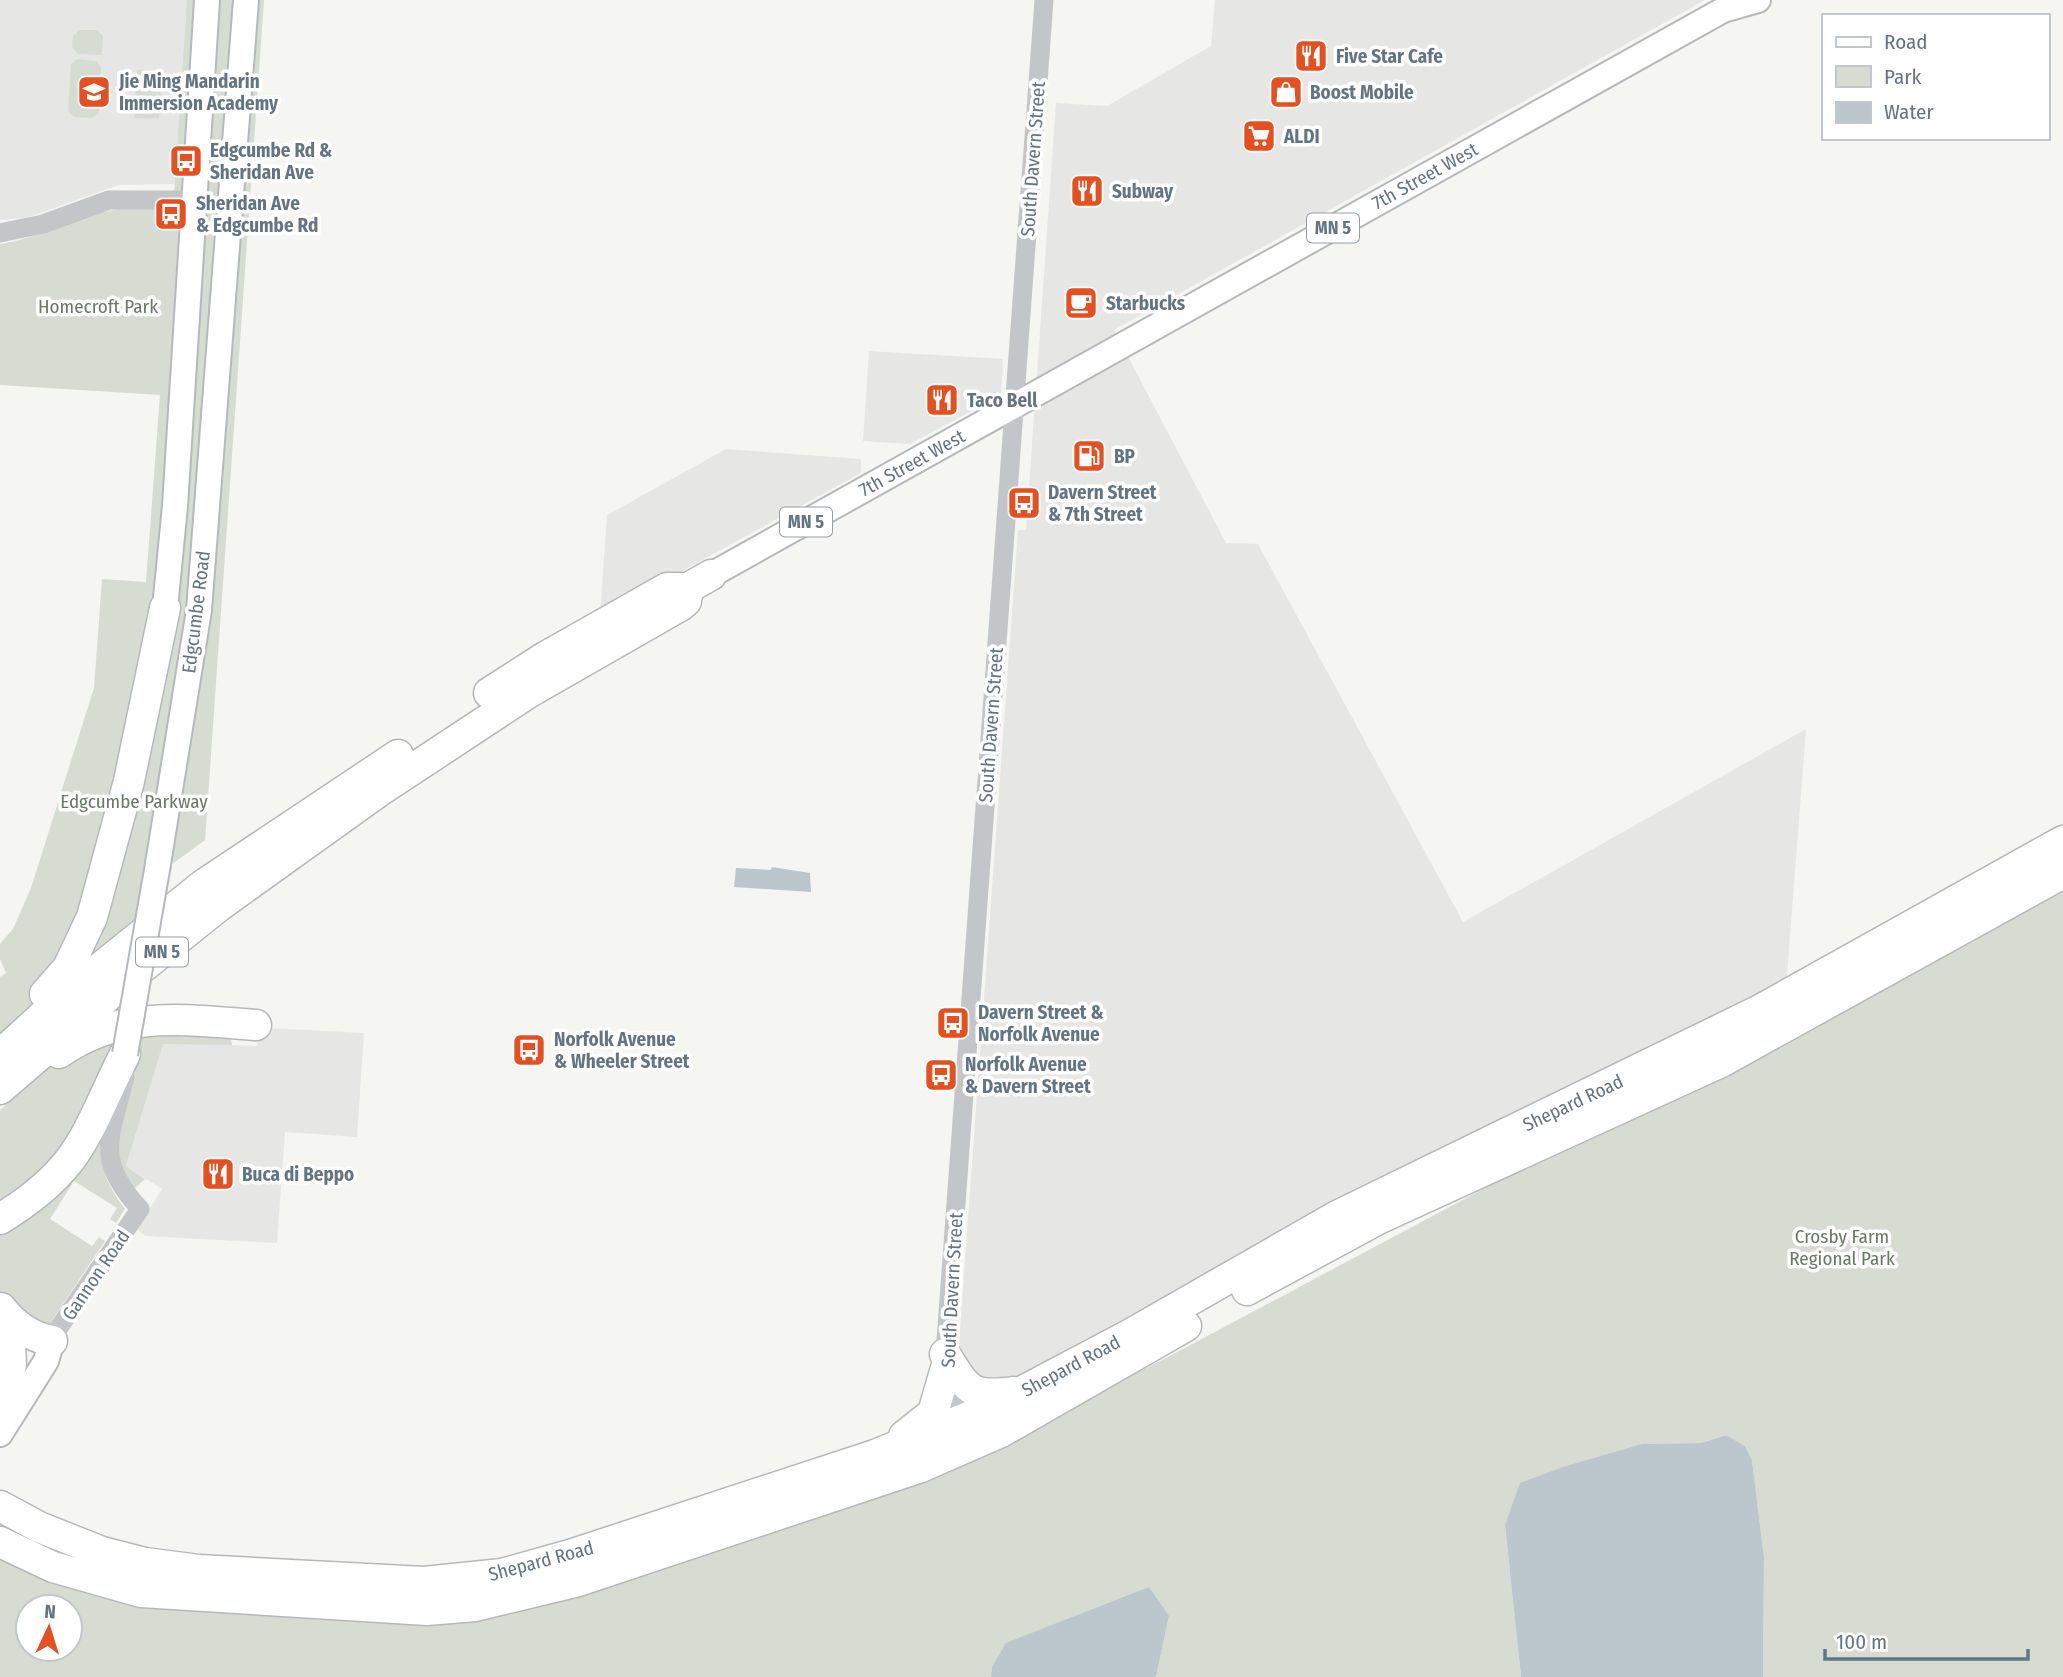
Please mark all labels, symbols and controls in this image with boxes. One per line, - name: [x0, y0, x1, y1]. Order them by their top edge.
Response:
- legend: [1822, 14, 2049, 140]
- text: Road: [1884, 29, 1928, 55]
- restaurant icon: Five Star Cafe: [1292, 37, 1330, 75]
- place label: Five Star Cafe: [1336, 45, 1443, 68]
- text: Park: [1884, 64, 1922, 90]
- place label: Jie Ming Mandarin Immersion Academy: [118, 70, 279, 115]
- school or university icon: Jie Ming Mandarin Immersion Academy: [75, 73, 113, 111]
- shop icon: Boost Mobile: [1267, 73, 1305, 111]
- street label: South Davern Street: [1016, 80, 1050, 237]
- place label: Boost Mobile: [1310, 81, 1414, 104]
- text: Water: [1884, 99, 1934, 125]
- supermarket icon: ALDI: [1240, 117, 1278, 155]
- place label: ALDI: [1283, 125, 1320, 148]
- street label: 7th Street West: [1368, 137, 1483, 214]
- place label: Edgcumbe Rd & Sheridan Ave: [210, 139, 332, 184]
- bus stop icon: Edgcumbe Rd & Sheridan Ave: [167, 142, 205, 180]
- restaurant icon: Subway: [1068, 172, 1106, 210]
- place label: Subway: [1112, 180, 1174, 203]
- place label: Sheridan Ave & Edgcumbe Rd: [196, 192, 318, 237]
- bus stop icon: Sheridan Ave & Edgcumbe Rd: [152, 195, 190, 233]
- road number: MN 5: [1307, 213, 1359, 242]
- cafe icon: Starbucks: [1062, 284, 1100, 322]
- place label: Starbucks: [1106, 292, 1186, 315]
- park label: Homecroft Park: [38, 295, 158, 318]
- restaurant icon: Taco Bell: [923, 381, 961, 419]
- place label: Taco Bell: [967, 389, 1038, 412]
- street label: 7th Street West: [855, 424, 970, 501]
- fuel station icon: BP: [1070, 437, 1108, 475]
- place label: BP: [1114, 445, 1136, 468]
- place label: Davern Street & 7th Street: [1048, 481, 1157, 526]
- bus stop icon: Davern Street & 7th Street: [1005, 484, 1043, 522]
- road number: MN 5: [780, 508, 832, 536]
- street label: Edgcumbe Road: [177, 549, 215, 675]
- street label: South Davern Street: [974, 646, 1008, 803]
- park label: Edgcumbe Parkway: [60, 790, 208, 813]
- road number: MN 5: [136, 937, 188, 967]
- place label: Davern Street & Norfolk Avenue: [978, 1001, 1104, 1046]
- bus stop icon: Davern Street & Norfolk Avenue: [934, 1004, 972, 1042]
- place label: Norfolk Avenue & Wheeler Street: [554, 1028, 690, 1073]
- bus stop icon: Norfolk Avenue & Wheeler Street: [510, 1031, 548, 1069]
- place label: Norfolk Avenue & Davern Street: [965, 1053, 1091, 1098]
- bus stop icon: Norfolk Avenue & Davern Street: [922, 1056, 960, 1094]
- street label: Shepard Road: [1519, 1070, 1627, 1136]
- restaurant icon: Buca di Beppo: [199, 1155, 237, 1193]
- place label: Buca di Beppo: [242, 1163, 354, 1186]
- street label: South Davern Street: [936, 1211, 968, 1368]
- street label: Gannon Road: [57, 1225, 135, 1325]
- park label: Crosby Farm Regional Park: [1789, 1225, 1895, 1270]
- street label: Shepard Road: [1018, 1330, 1124, 1402]
- street label: Shepard Road: [486, 1536, 596, 1586]
- north arrow: [14, 1593, 84, 1663]
- text: N: [44, 1600, 57, 1623]
- scale bar: [1825, 1618, 2028, 1662]
- text: 100 m: [1836, 1629, 1887, 1655]

